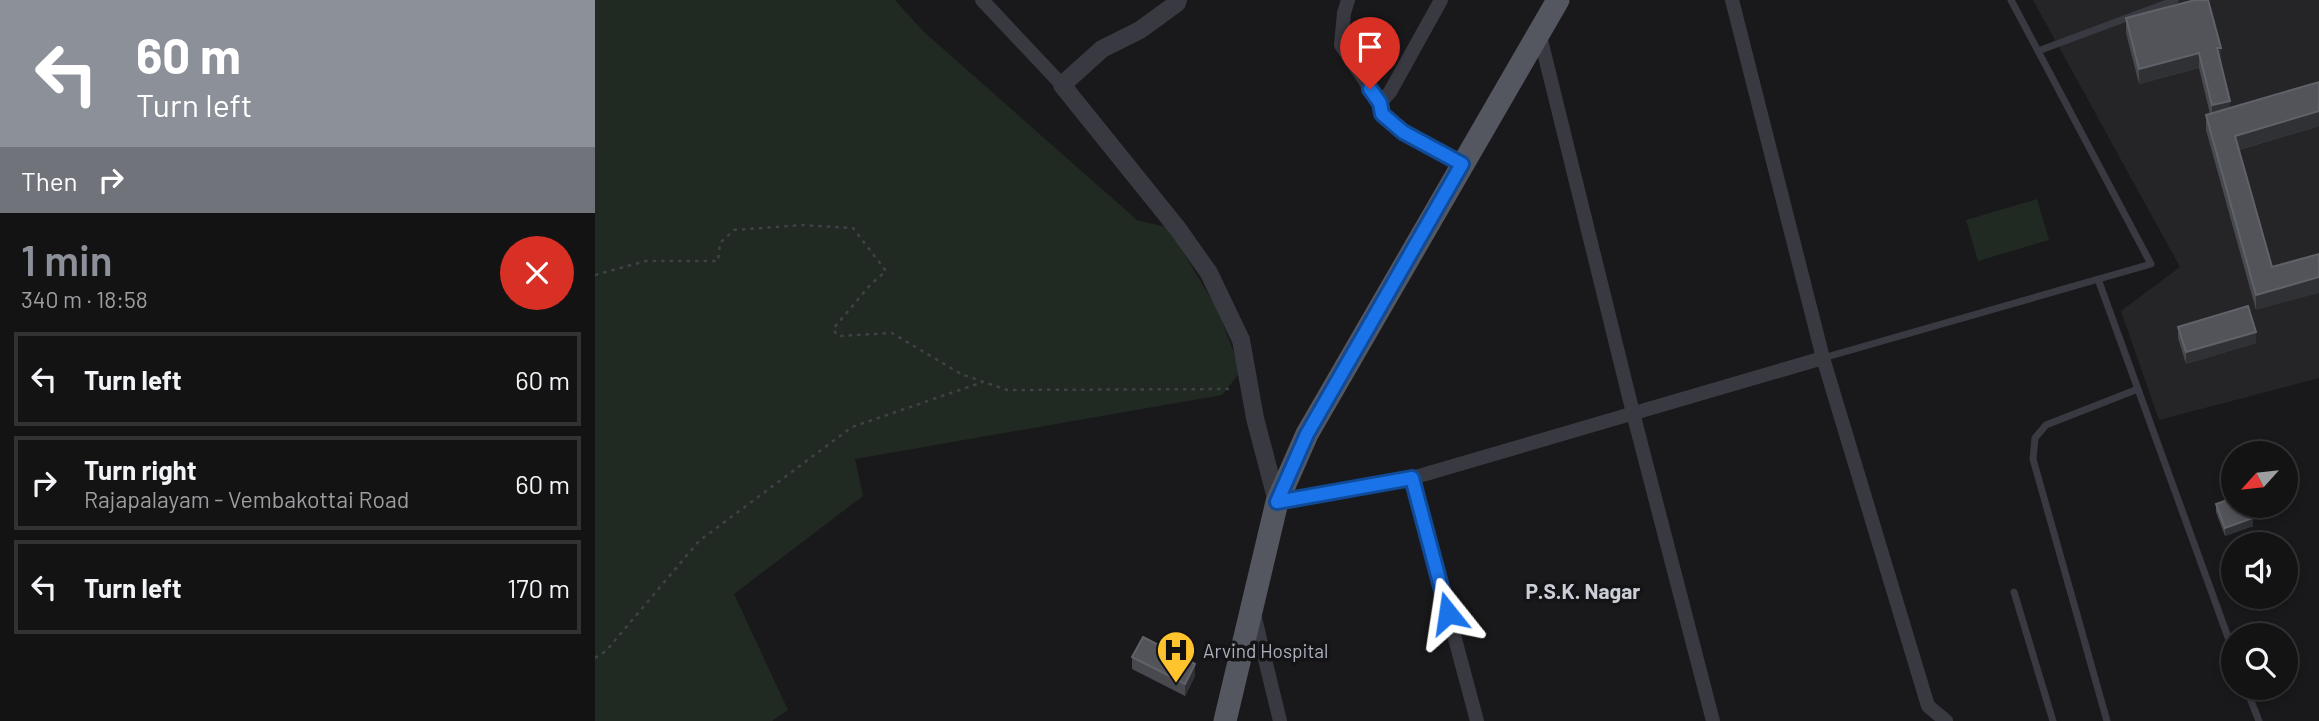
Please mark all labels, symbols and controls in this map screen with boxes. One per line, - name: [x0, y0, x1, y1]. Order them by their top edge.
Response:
- pin: [1340, 17, 1400, 89]
- text: 60 m: [136, 25, 241, 84]
- icon: left: [21, 28, 112, 119]
- icon: arrive: [1351, 28, 1389, 66]
- text: Turn left: [136, 85, 253, 123]
- icon: right: [92, 161, 130, 199]
- text: Then: [21, 165, 78, 196]
- text: 1 min: [21, 234, 113, 284]
- button: close: [500, 236, 574, 310]
- text: 340 m · 18:58: [21, 285, 148, 313]
- icon: left: [25, 360, 63, 398]
- text: Turn left: [84, 364, 182, 395]
- text: 60 m: [515, 364, 570, 395]
- north arrow: [2221, 441, 2298, 518]
- map controls: [2221, 441, 2298, 700]
- text: Turn right: [84, 454, 197, 485]
- icon: right: [25, 464, 63, 502]
- text: 60 m: [515, 468, 570, 499]
- text: Rajapalayam - Vembakottai Road: [84, 485, 409, 513]
- button: sound: [2221, 532, 2298, 609]
- icon: left: [25, 568, 63, 606]
- text: Turn left: [84, 572, 182, 603]
- text: 170 m: [507, 572, 570, 603]
- position arrow: [1411, 576, 1485, 650]
- district label: P.S.K. Nagar: [1526, 578, 1640, 603]
- button: search: [2221, 623, 2298, 700]
- hospital icon: Arvind Hospital: [1155, 629, 1197, 684]
- place label: Arvind Hospital: [1203, 639, 1328, 662]

